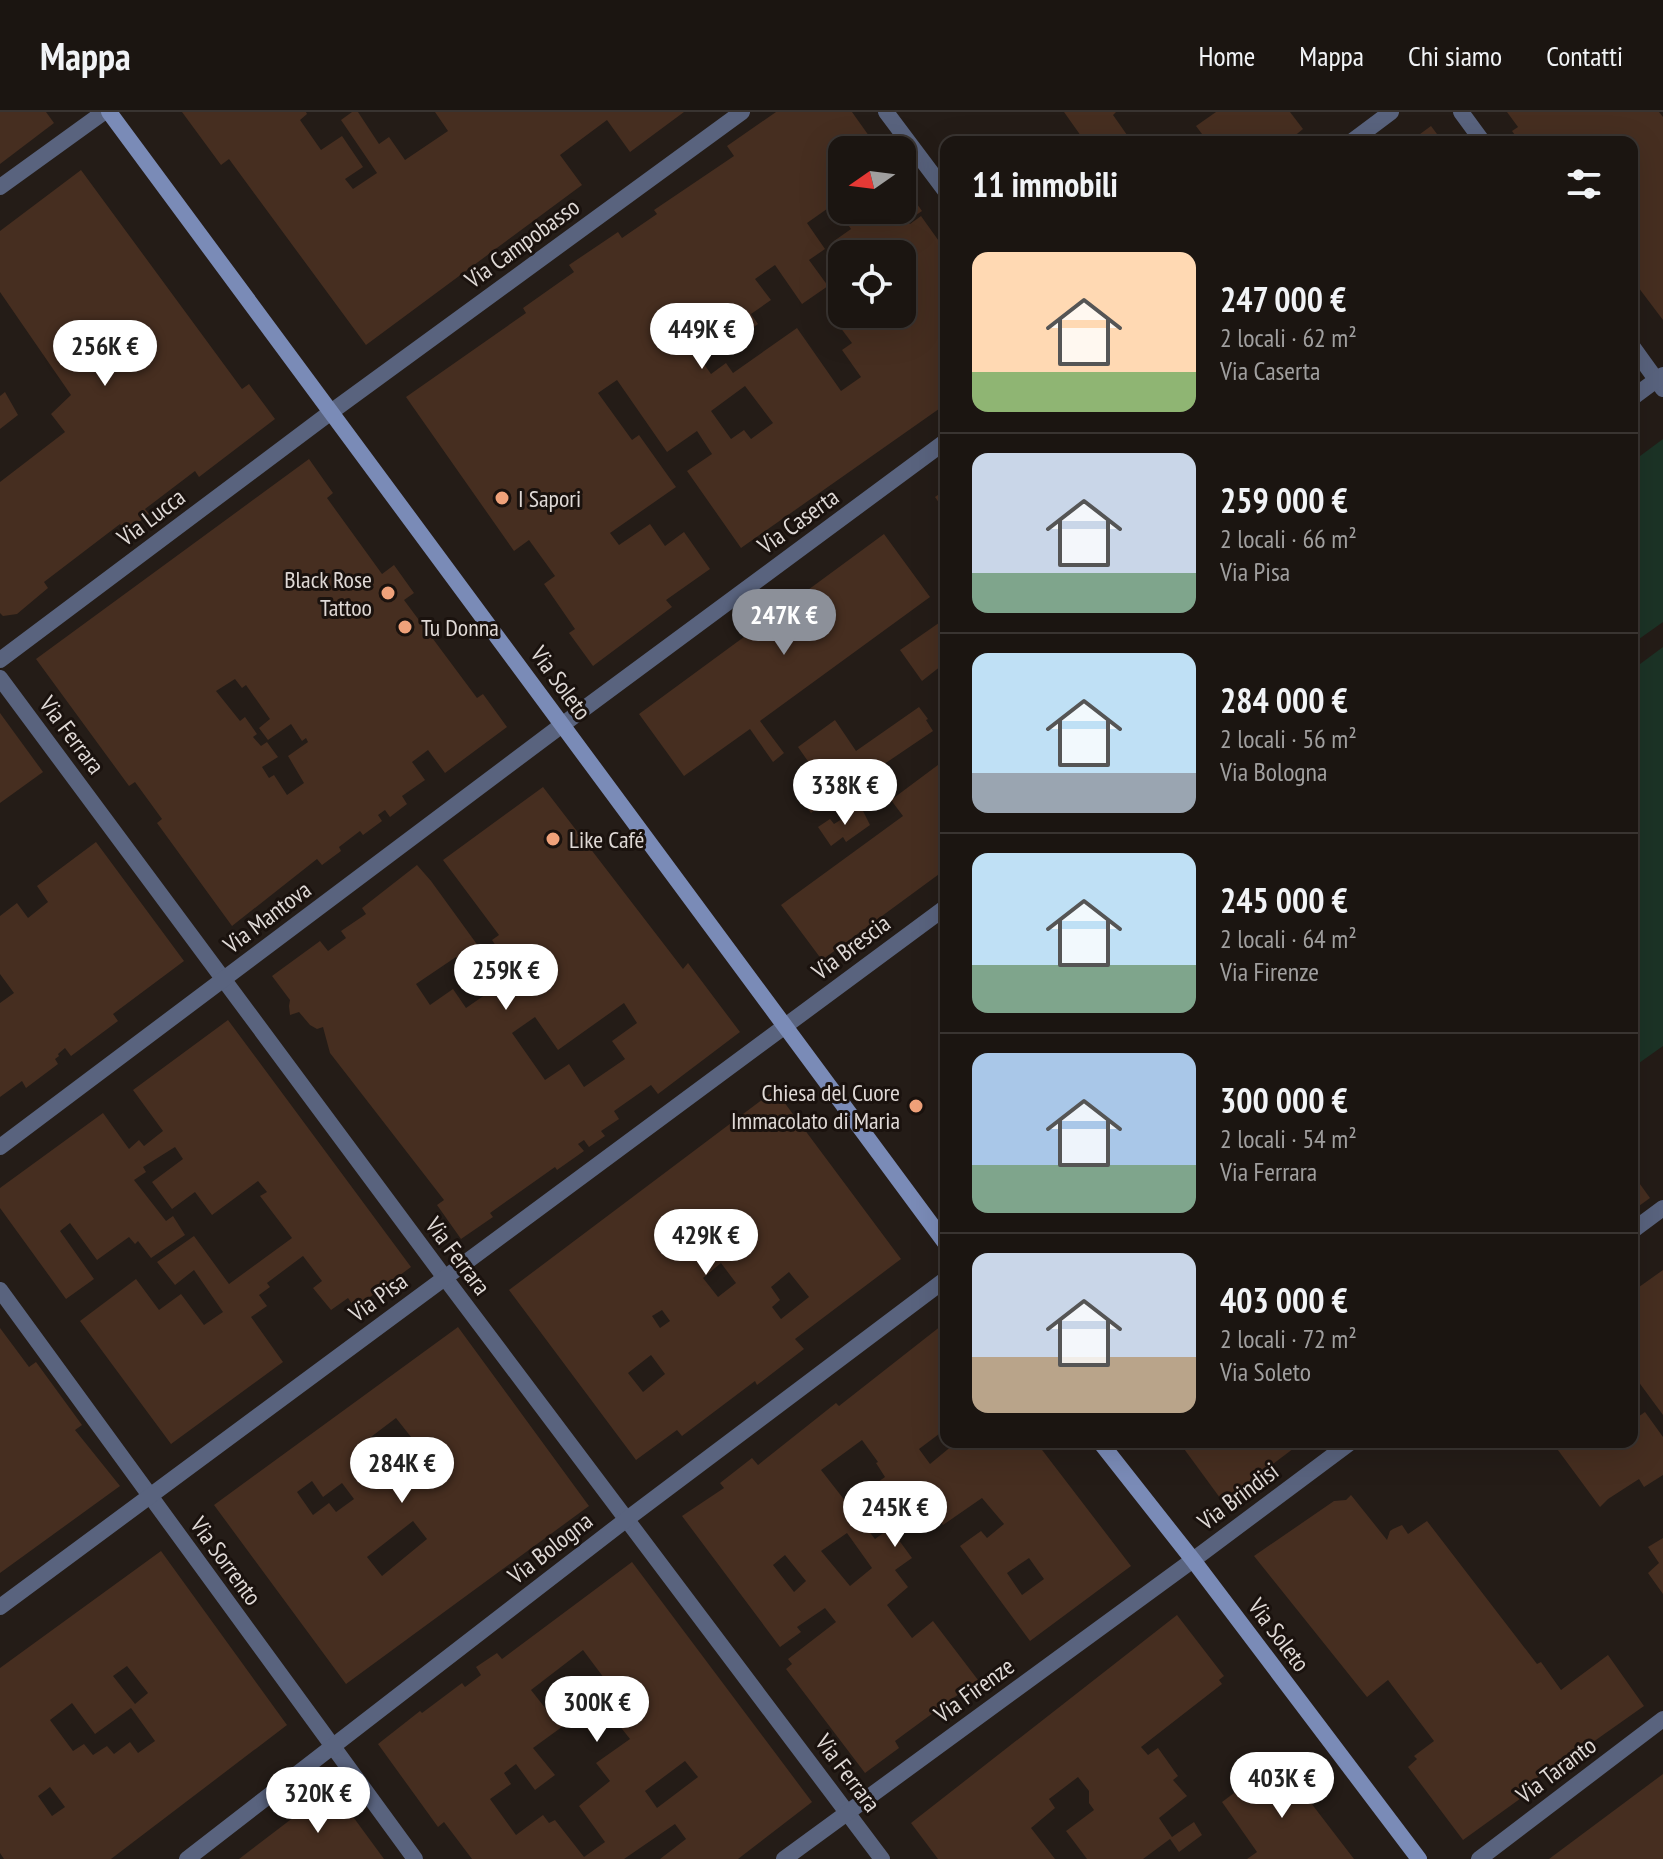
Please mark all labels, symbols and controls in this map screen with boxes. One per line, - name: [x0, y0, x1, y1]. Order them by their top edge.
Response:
- text: Mappa: [40, 31, 131, 80]
- text: Home: [1198, 37, 1255, 74]
- text: Mappa: [1299, 37, 1364, 74]
- text: Chi siamo: [1408, 37, 1502, 74]
- text: Contatti: [1546, 37, 1623, 74]
- north arrow: [828, 136, 916, 224]
- map controls: [828, 136, 916, 328]
- text: 11 immobili: [972, 162, 1118, 206]
- icon: filters: [1562, 162, 1606, 206]
- street label: Via Campobasso: [458, 191, 585, 296]
- button: locate: [828, 240, 916, 328]
- text: 247 000 €: [1220, 277, 1346, 321]
- icon: home: [1036, 284, 1132, 380]
- pin: 449K €: [637, 303, 767, 371]
- text: 449K €: [668, 312, 736, 345]
- pin: 256K €: [40, 320, 170, 388]
- text: 2 locali · 62 m²: [1220, 321, 1357, 354]
- text: 256K €: [71, 329, 139, 362]
- text: Via Caserta: [1220, 354, 1320, 387]
- text: 259 000 €: [1220, 478, 1348, 522]
- street label: Via Lucca: [110, 481, 191, 553]
- street label: Via Caserta: [751, 481, 845, 561]
- place label: I Sapori: [518, 483, 581, 514]
- icon: home: [1036, 485, 1132, 581]
- marker: I Sapori: [493, 489, 511, 507]
- text: 2 locali · 66 m²: [1220, 522, 1357, 555]
- text: Via Pisa: [1220, 555, 1290, 588]
- place label: Black Rose Tattoo: [284, 564, 372, 623]
- marker: Black Rose Tattoo: [379, 584, 397, 602]
- pin: 247K €: [719, 589, 849, 657]
- text: 247K €: [750, 598, 818, 631]
- place label: Tu Donna: [421, 612, 499, 643]
- marker: Tu Donna: [396, 618, 414, 636]
- street label: Via Soleto: [523, 639, 598, 726]
- text: 284 000 €: [1220, 678, 1348, 722]
- icon: home: [1036, 685, 1132, 781]
- street label: Via Ferrara: [32, 689, 111, 780]
- text: 2 locali · 56 m²: [1220, 722, 1357, 755]
- text: Via Bologna: [1220, 755, 1327, 788]
- pin: 338K €: [780, 759, 910, 827]
- text: 338K €: [811, 768, 879, 801]
- place label: Like Café: [569, 824, 644, 855]
- marker: Like Café: [544, 830, 562, 848]
- street label: Via Mantova: [216, 874, 317, 961]
- text: 245 000 €: [1220, 878, 1348, 922]
- icon: home: [1036, 885, 1132, 981]
- street label: Via Brescia: [805, 907, 896, 987]
- text: 2 locali · 64 m²: [1220, 922, 1357, 955]
- pin: 259K €: [441, 944, 571, 1012]
- text: 259K €: [472, 953, 540, 986]
- text: Via Firenze: [1220, 955, 1319, 988]
- place label: Chiesa del Cuore Immacolato di Maria: [731, 1077, 900, 1136]
- text: 300 000 €: [1220, 1078, 1348, 1122]
- icon: home: [1036, 1085, 1132, 1181]
- marker: Chiesa del Cuore Immacolato di Maria: [907, 1097, 925, 1115]
- text: 2 locali · 54 m²: [1220, 1122, 1357, 1155]
- text: Via Ferrara: [1220, 1155, 1317, 1188]
- pin: 429K €: [641, 1209, 771, 1277]
- street label: Via Ferrara: [418, 1210, 497, 1301]
- text: 429K €: [672, 1218, 740, 1251]
- street label: Via Pisa: [342, 1265, 413, 1329]
- text: 403 000 €: [1220, 1278, 1348, 1322]
- icon: home: [1036, 1285, 1132, 1381]
- text: 2 locali · 72 m²: [1220, 1322, 1357, 1355]
- text: Via Soleto: [1220, 1355, 1311, 1388]
- pin: 284K €: [337, 1437, 467, 1505]
- text: 284K €: [368, 1446, 436, 1479]
- street label: Via Brindisi: [1191, 1455, 1285, 1537]
- pin: 245K €: [830, 1481, 960, 1549]
- text: 245K €: [861, 1490, 929, 1523]
- street label: Via Bologna: [501, 1505, 599, 1591]
- street label: Via Sorrento: [183, 1510, 269, 1611]
- street label: Via Soleto: [1241, 1591, 1317, 1678]
- street label: Via Firenze: [927, 1651, 1020, 1730]
- pin: 300K €: [532, 1676, 662, 1744]
- text: 300K €: [563, 1685, 631, 1718]
- street label: Via Ferrara: [808, 1727, 887, 1818]
- street label: Via Taranto: [1509, 1730, 1602, 1811]
- pin: 403K €: [1217, 1752, 1347, 1820]
- text: 403K €: [1248, 1761, 1316, 1794]
- pin: 320K €: [253, 1767, 383, 1835]
- text: 320K €: [284, 1776, 352, 1809]

